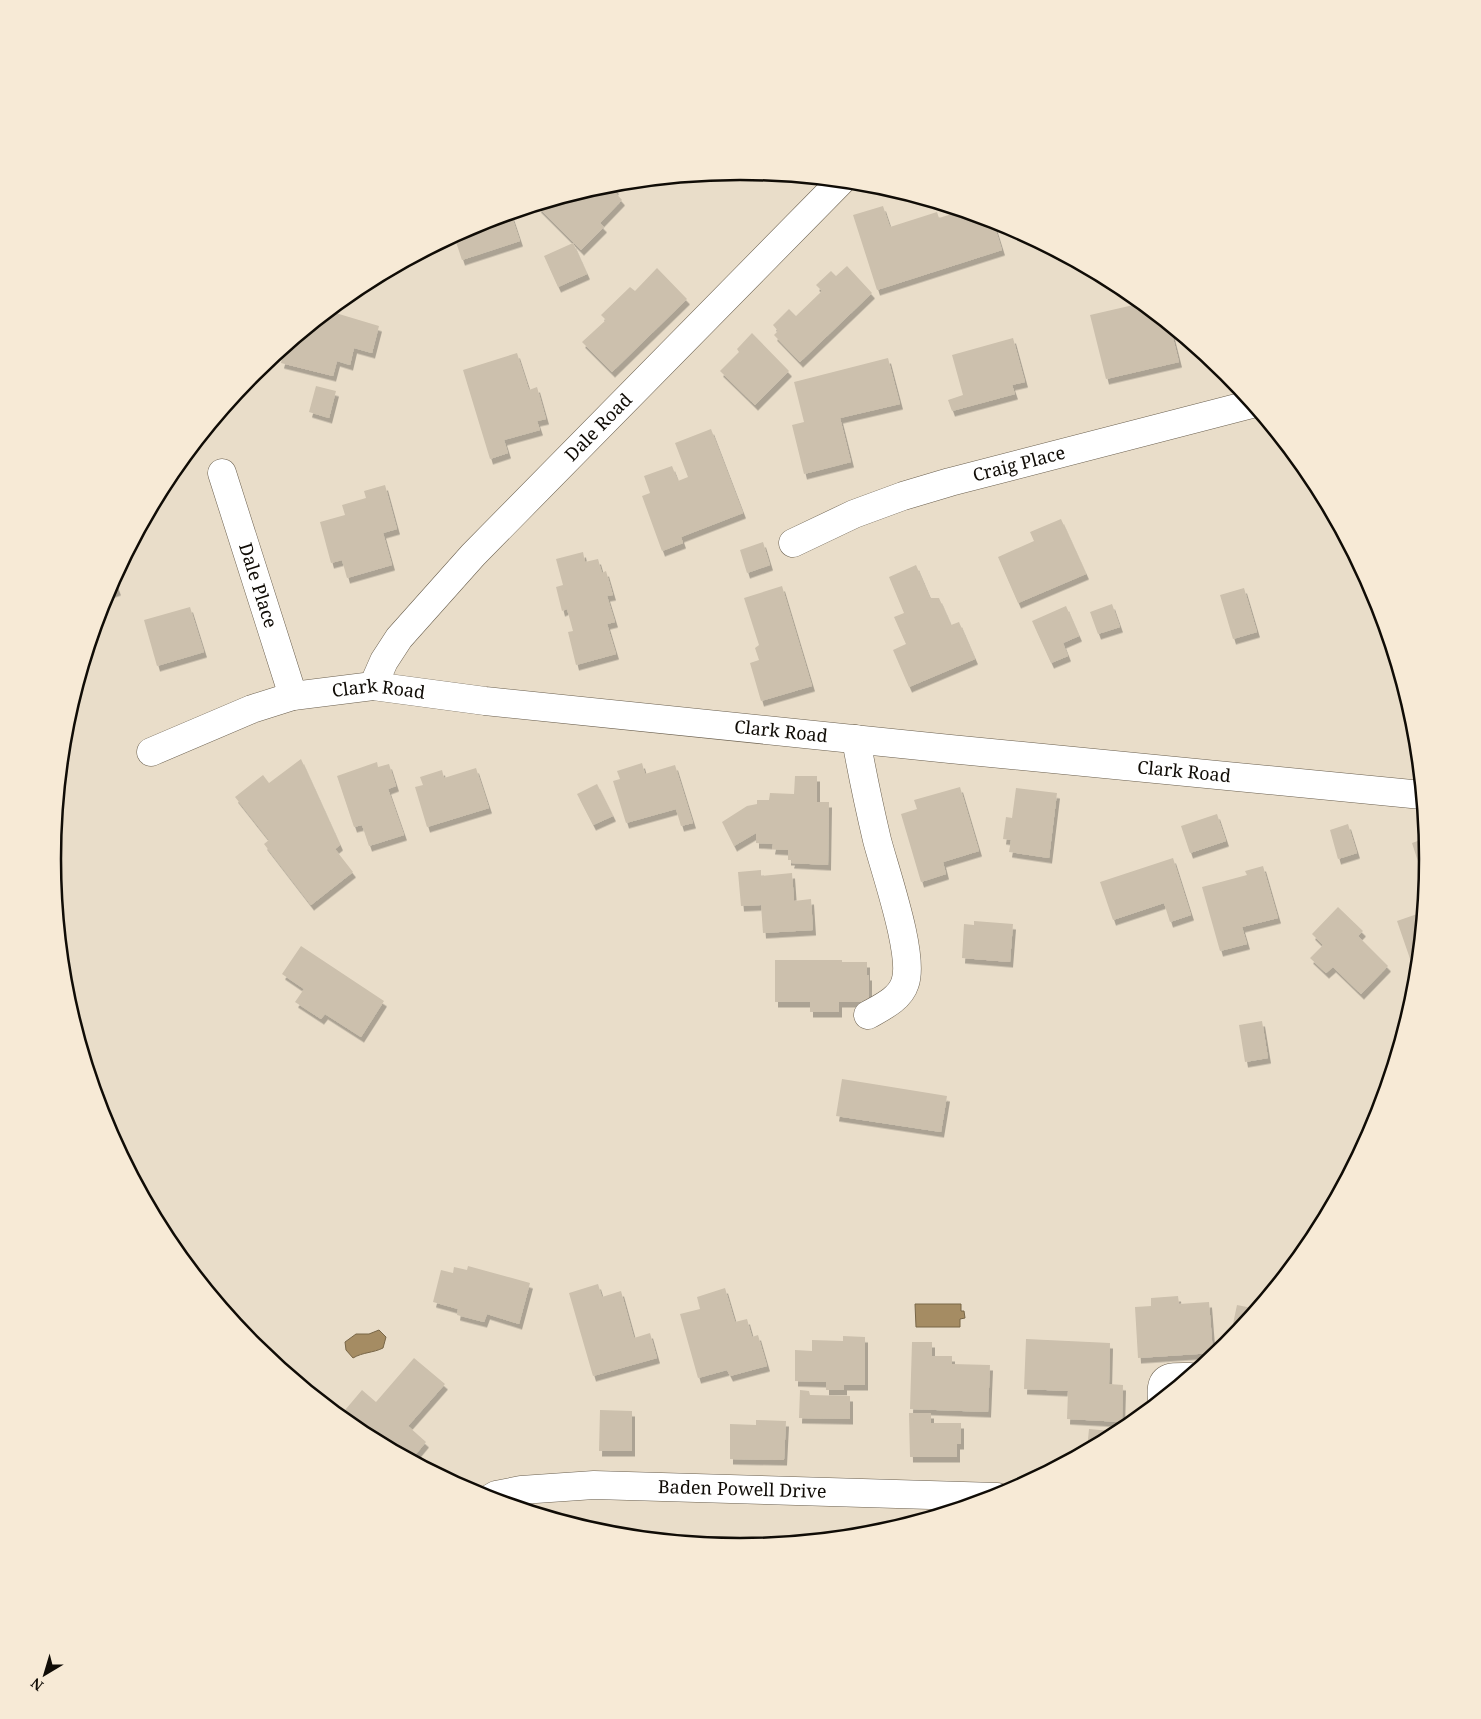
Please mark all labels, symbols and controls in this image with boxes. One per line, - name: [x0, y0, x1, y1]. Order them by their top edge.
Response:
- street label: Dale Road: [559, 387, 637, 466]
- street label: Craig Place: [970, 440, 1067, 487]
- street label: Dale Place: [234, 539, 284, 631]
- street label: Clark Road: [330, 672, 427, 704]
- street label: Clark Road: [733, 714, 829, 747]
- street label: Clark Road: [1136, 754, 1232, 787]
- street label: Baden Powell Drive: [658, 1474, 827, 1503]
- north arrow: [20, 1649, 70, 1699]
- text: N: [26, 1674, 47, 1696]

